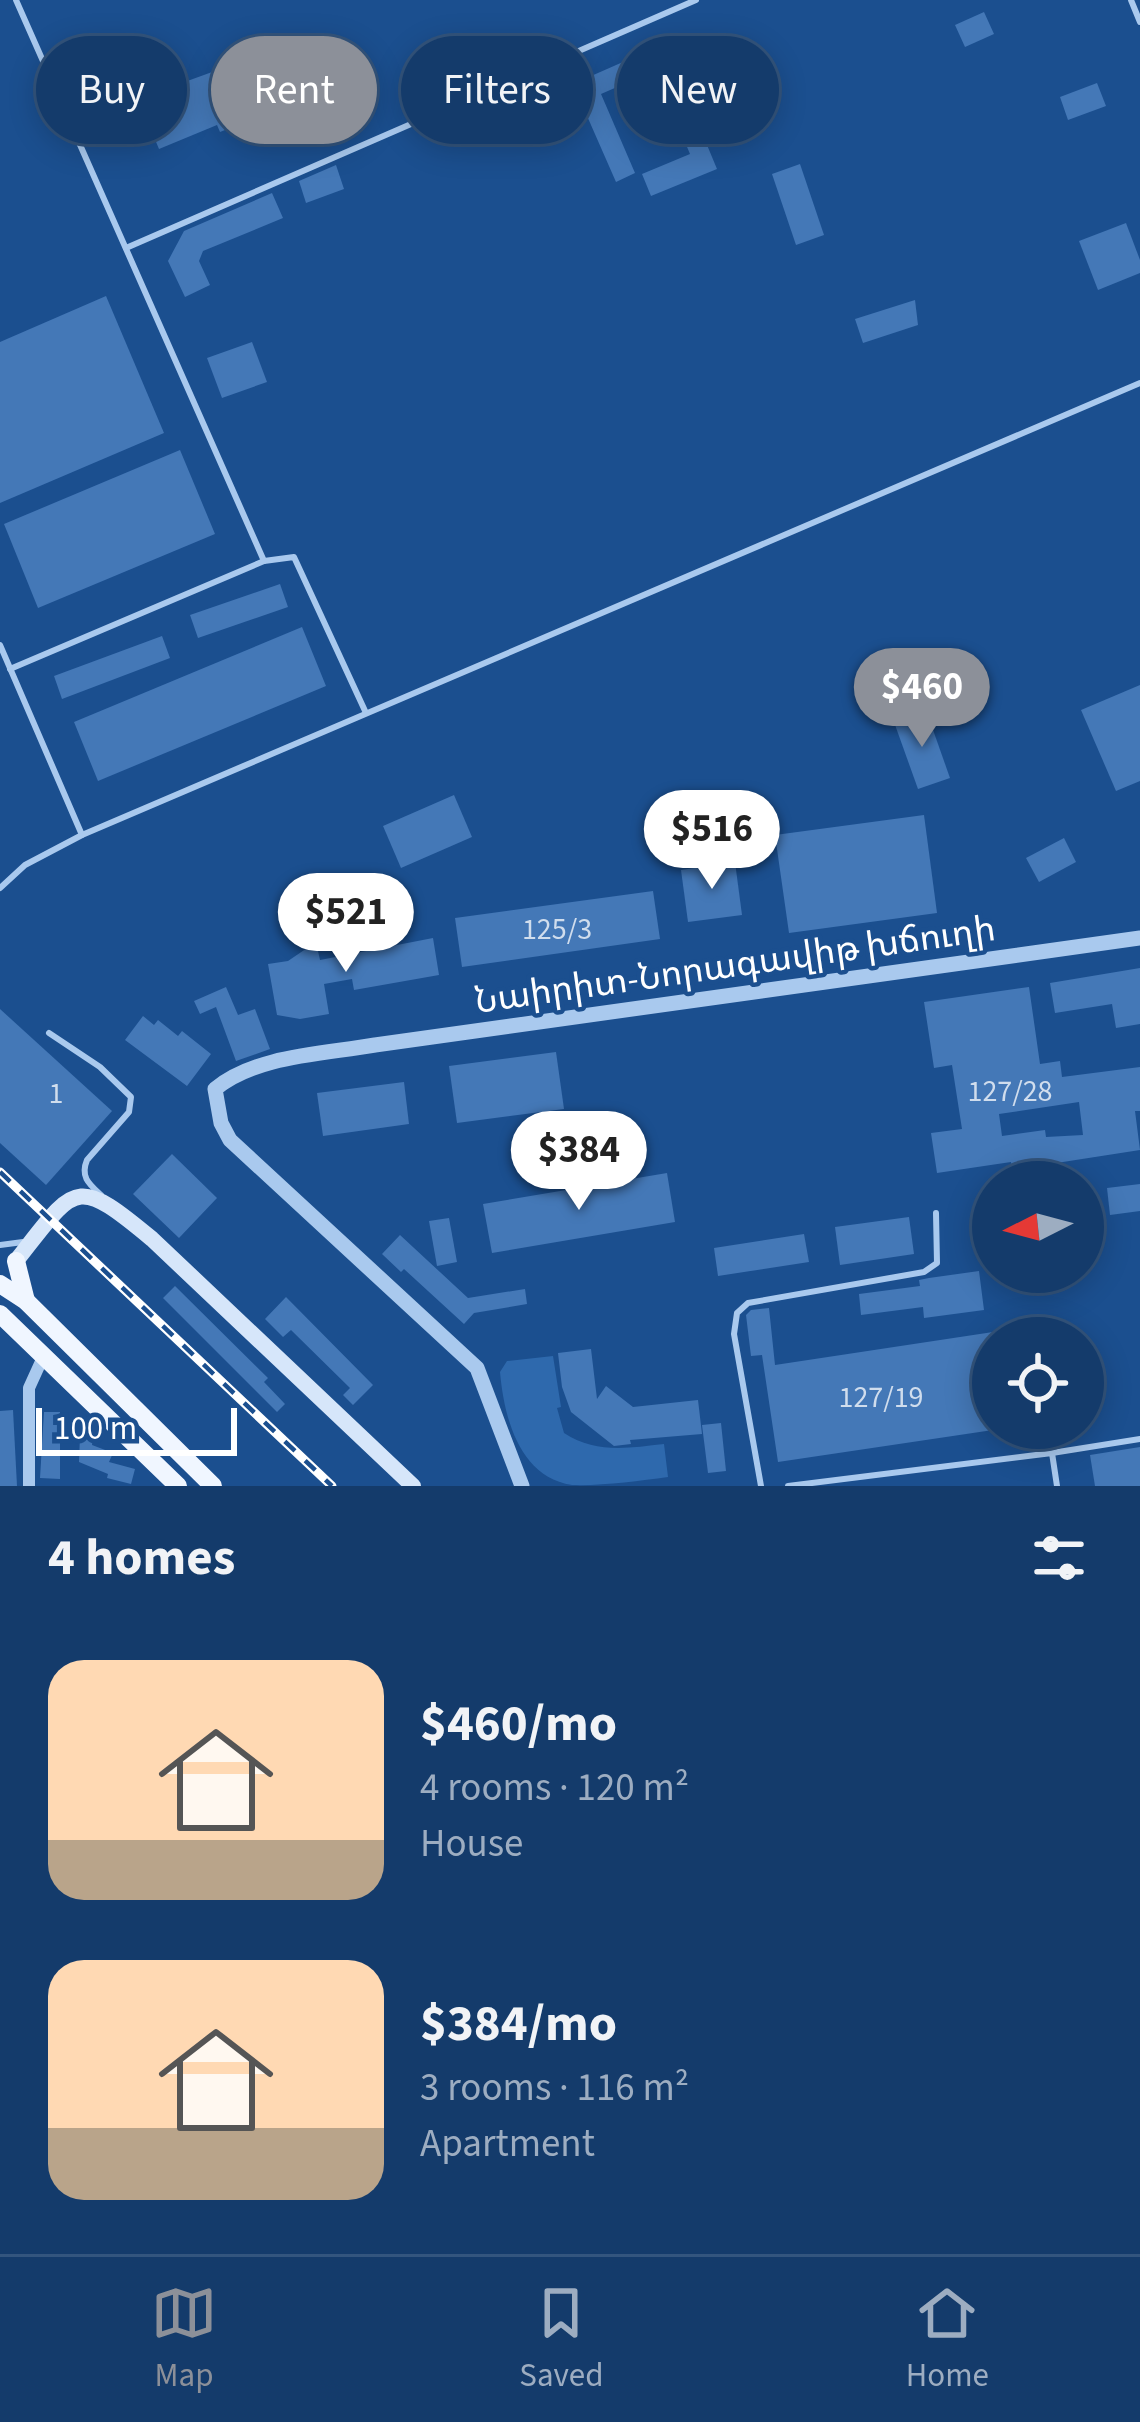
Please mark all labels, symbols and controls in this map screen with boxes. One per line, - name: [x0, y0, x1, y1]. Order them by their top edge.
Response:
- chip: Buy: [36, 36, 187, 144]
- chip: Rent: [211, 36, 377, 144]
- chip: Filters: [401, 36, 593, 144]
- chip: New: [617, 36, 779, 144]
- pin: $460: [851, 648, 993, 750]
- text: $460: [881, 659, 963, 715]
- pin: $516: [641, 790, 783, 892]
- text: $516: [671, 801, 753, 857]
- pin: $521: [275, 873, 417, 975]
- text: $521: [305, 884, 387, 940]
- street label: Նաիրիտ-Նորագավիթ խճուղի: [471, 903, 999, 1027]
- house number: 125/3: [522, 908, 592, 951]
- house number: 127/28: [967, 1070, 1053, 1113]
- house number: 1: [49, 1072, 63, 1115]
- pin: $384: [508, 1111, 650, 1213]
- text: $384: [538, 1122, 620, 1178]
- north arrow: [972, 1161, 1104, 1293]
- map controls: [972, 1161, 1104, 1449]
- button: locate: [972, 1317, 1104, 1449]
- house number: 127/19: [838, 1376, 924, 1419]
- scale bar: [36, 1402, 237, 1455]
- text: 100 m: [54, 1405, 137, 1452]
- text: 4 homes: [48, 1522, 235, 1594]
- icon: filters: [1026, 1525, 1092, 1591]
- text: $460/mo: [420, 1688, 617, 1760]
- icon: home: [144, 1708, 288, 1852]
- text: 4 rooms · 120 m²: [420, 1760, 689, 1816]
- text: House: [420, 1816, 523, 1872]
- text: $384/mo: [420, 1988, 617, 2060]
- icon: home: [144, 2008, 288, 2152]
- text: 3 rooms · 116 m²: [420, 2060, 689, 2116]
- text: Apartment: [420, 2116, 595, 2172]
- tab: Map: [151, 2280, 217, 2399]
- tab: Saved: [519, 2280, 604, 2399]
- tab: Home: [906, 2280, 989, 2399]

